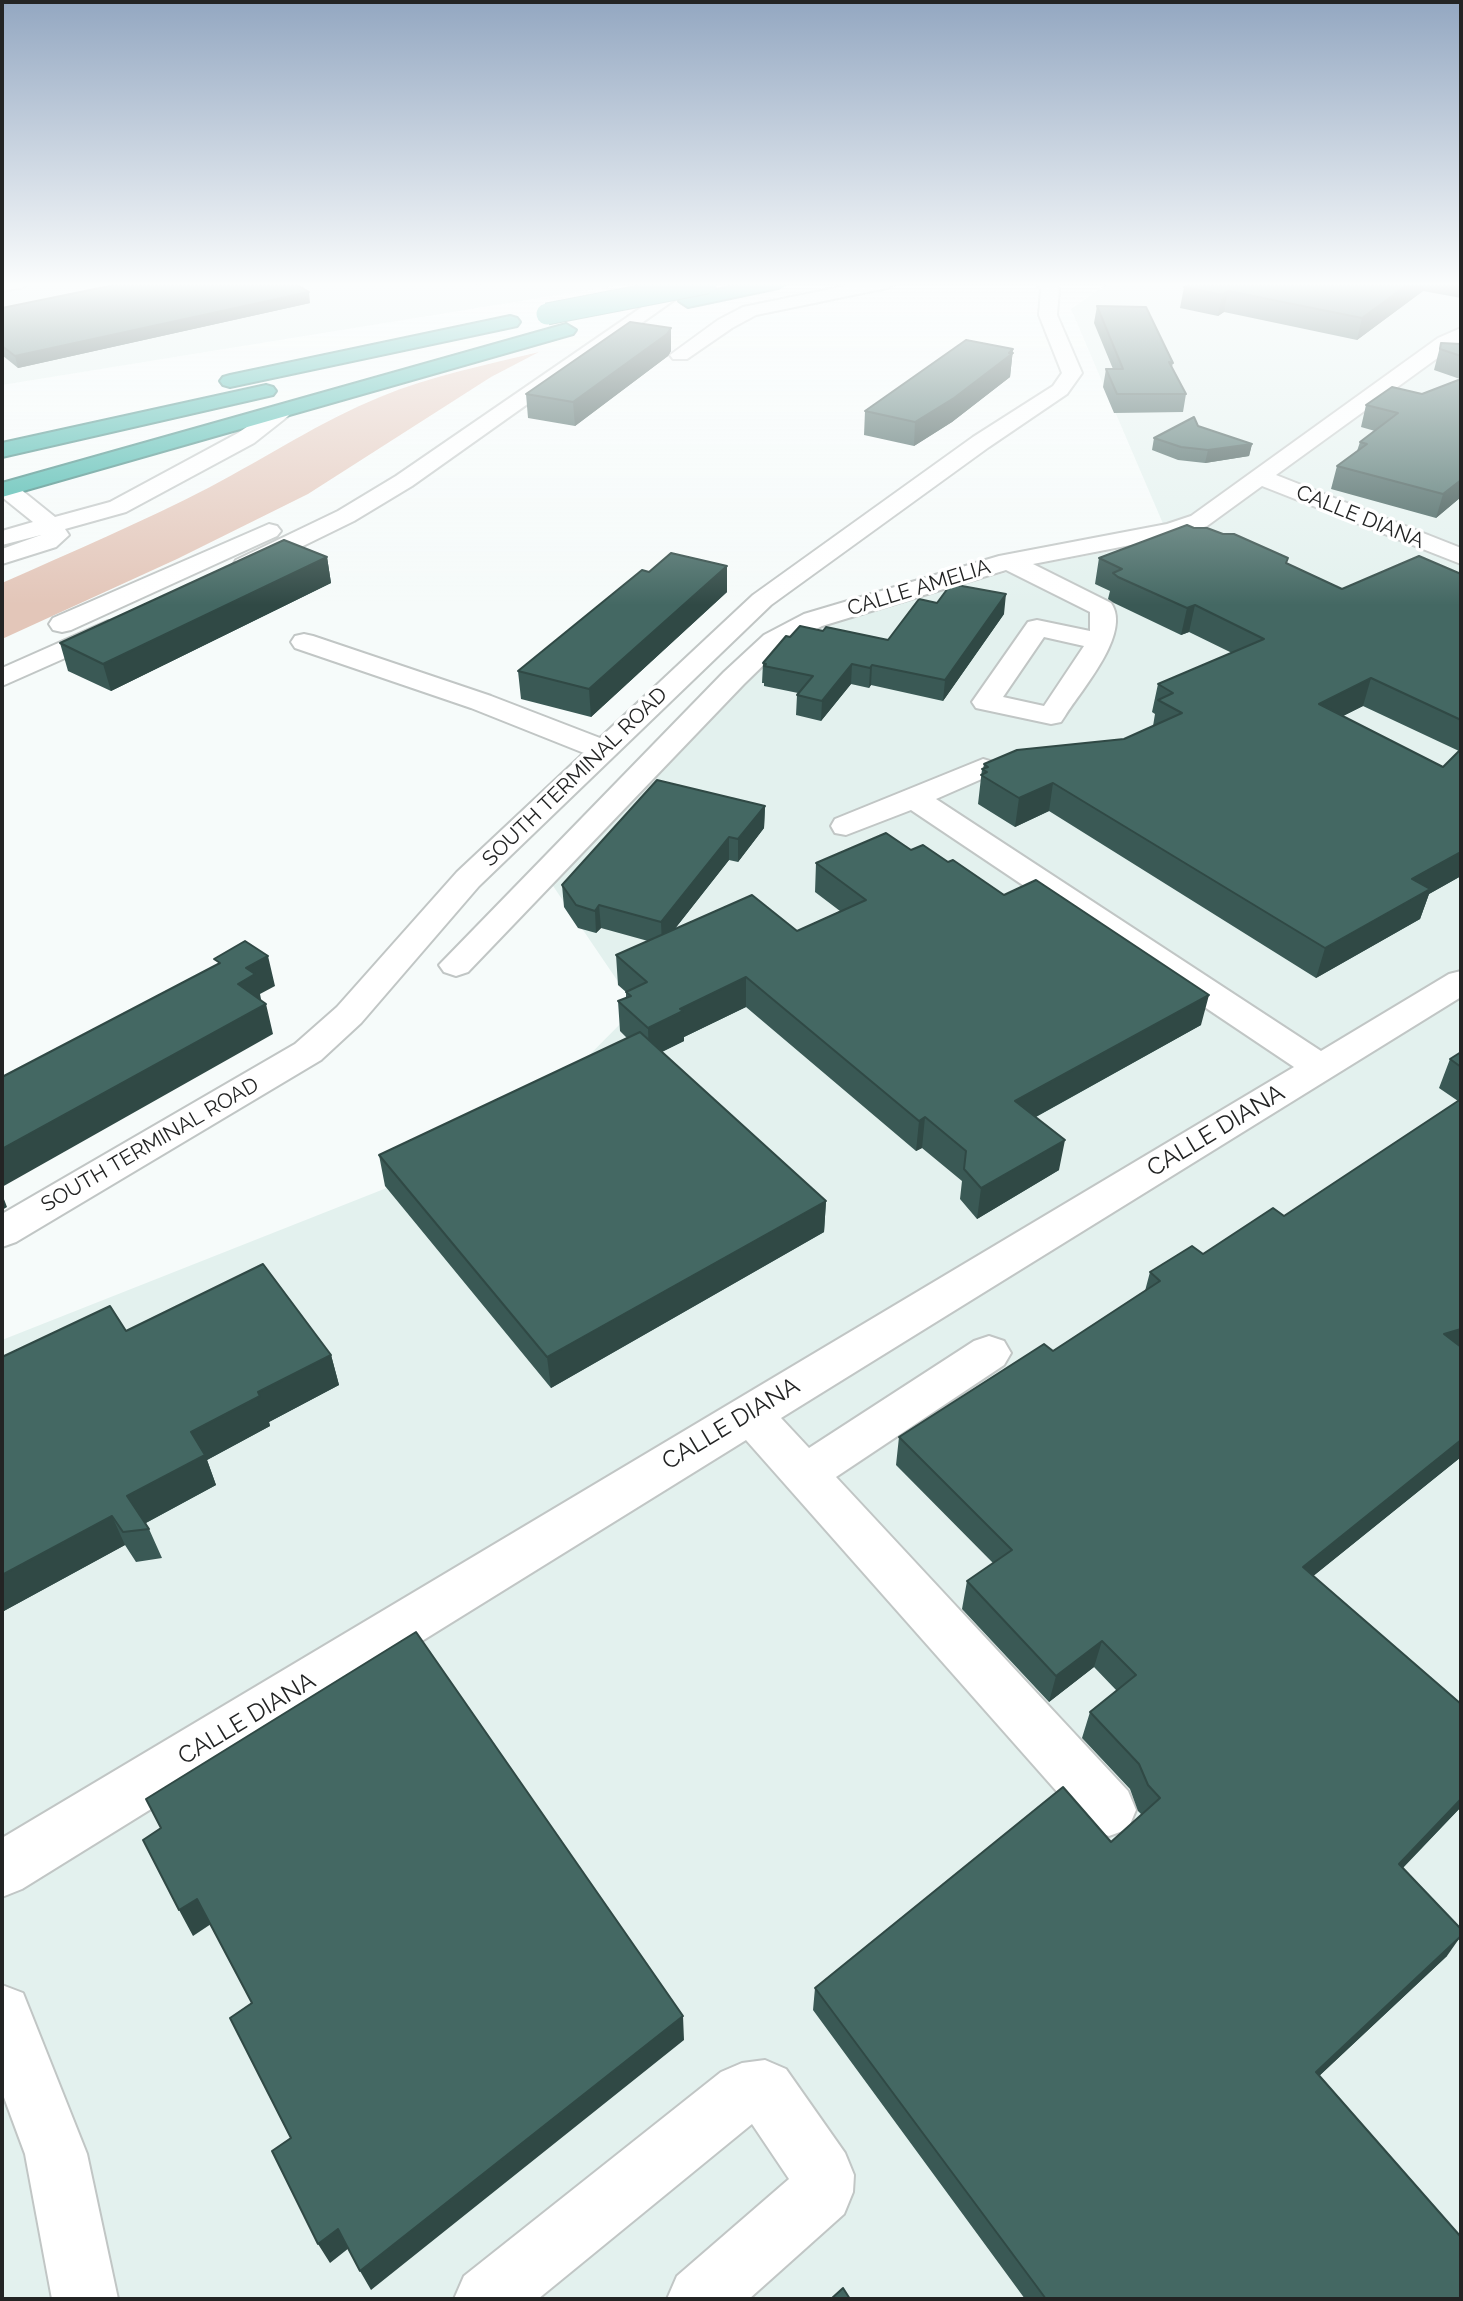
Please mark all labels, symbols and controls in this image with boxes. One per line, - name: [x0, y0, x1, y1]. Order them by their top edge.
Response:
- street label: CALLE DIANA: [1292, 480, 1428, 554]
- street label: CALLE AMELIA: [845, 554, 993, 622]
- street label: SOUTH TERMINAL ROAD: [477, 682, 673, 872]
- street label: SOUTH TERMINAL ROAD: [37, 1072, 263, 1218]
- street label: CALLE DIANA: [1142, 1079, 1290, 1183]
- street label: CALLE DIANA: [657, 1372, 805, 1476]
- street label: CALLE DIANA: [173, 1667, 321, 1771]

